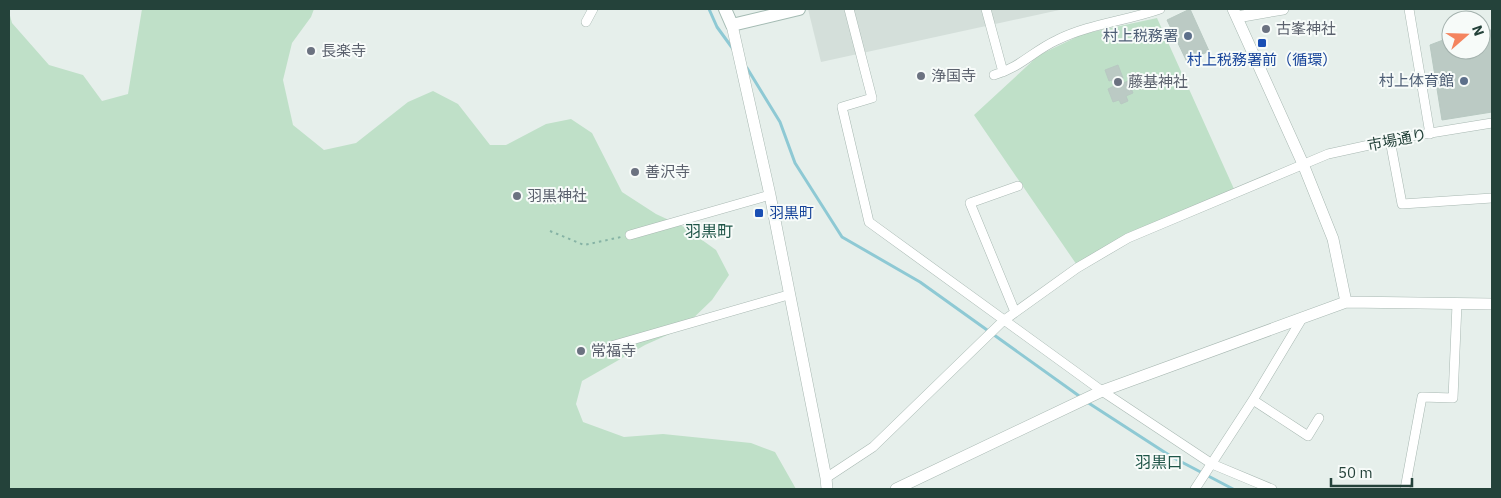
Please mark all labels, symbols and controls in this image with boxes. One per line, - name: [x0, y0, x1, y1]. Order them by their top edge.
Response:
- north arrow: [1441, 10, 1491, 60]
- place label: 古峯神社: [1276, 19, 1336, 38]
- marker: 古峯神社: [1260, 23, 1272, 35]
- text: N: [1468, 23, 1488, 38]
- place label: 村上税務署: [1103, 26, 1178, 45]
- marker: 村上税務署: [1182, 30, 1194, 42]
- marker: 村上税務署前（循環）: [1256, 37, 1268, 49]
- place label: 長楽寺: [321, 41, 366, 60]
- marker: 長楽寺: [305, 45, 317, 57]
- place label: 村上税務署前（循環）: [1187, 50, 1337, 69]
- place label: 浄国寺: [931, 66, 976, 85]
- marker: 浄国寺: [915, 70, 927, 82]
- place label: 村上体育館: [1379, 71, 1454, 90]
- place label: 藤基神社: [1128, 72, 1188, 91]
- marker: 村上体育館: [1458, 75, 1470, 87]
- marker: 藤基神社: [1112, 76, 1124, 88]
- street label: 市場通り: [1366, 124, 1428, 155]
- place label: 善沢寺: [645, 162, 690, 181]
- marker: 善沢寺: [629, 166, 641, 178]
- place label: 羽黒神社: [527, 186, 587, 205]
- marker: 羽黒神社: [511, 190, 523, 202]
- place label: 羽黒町: [769, 203, 814, 222]
- marker: 羽黒町: [753, 207, 765, 219]
- district label: 羽黒町: [685, 221, 733, 241]
- place label: 常福寺: [591, 341, 636, 360]
- marker: 常福寺: [575, 345, 587, 357]
- district label: 羽黒口: [1135, 452, 1183, 472]
- scale bar: [1331, 456, 1412, 488]
- text: 50 m: [1338, 463, 1373, 482]

